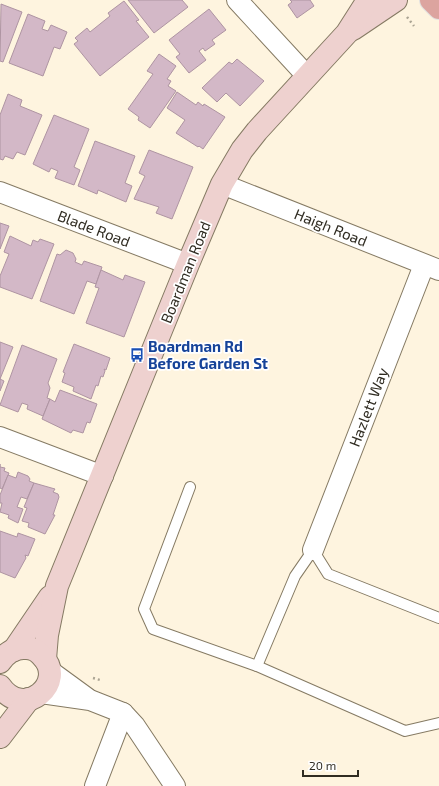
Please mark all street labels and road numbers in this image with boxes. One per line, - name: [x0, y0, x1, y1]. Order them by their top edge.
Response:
- street label: Haigh Road: [292, 204, 370, 250]
- street label: Blade Road: [55, 206, 133, 250]
- street label: Boardman Road: [156, 218, 214, 326]
- street label: Hazlett Way: [345, 365, 391, 449]

